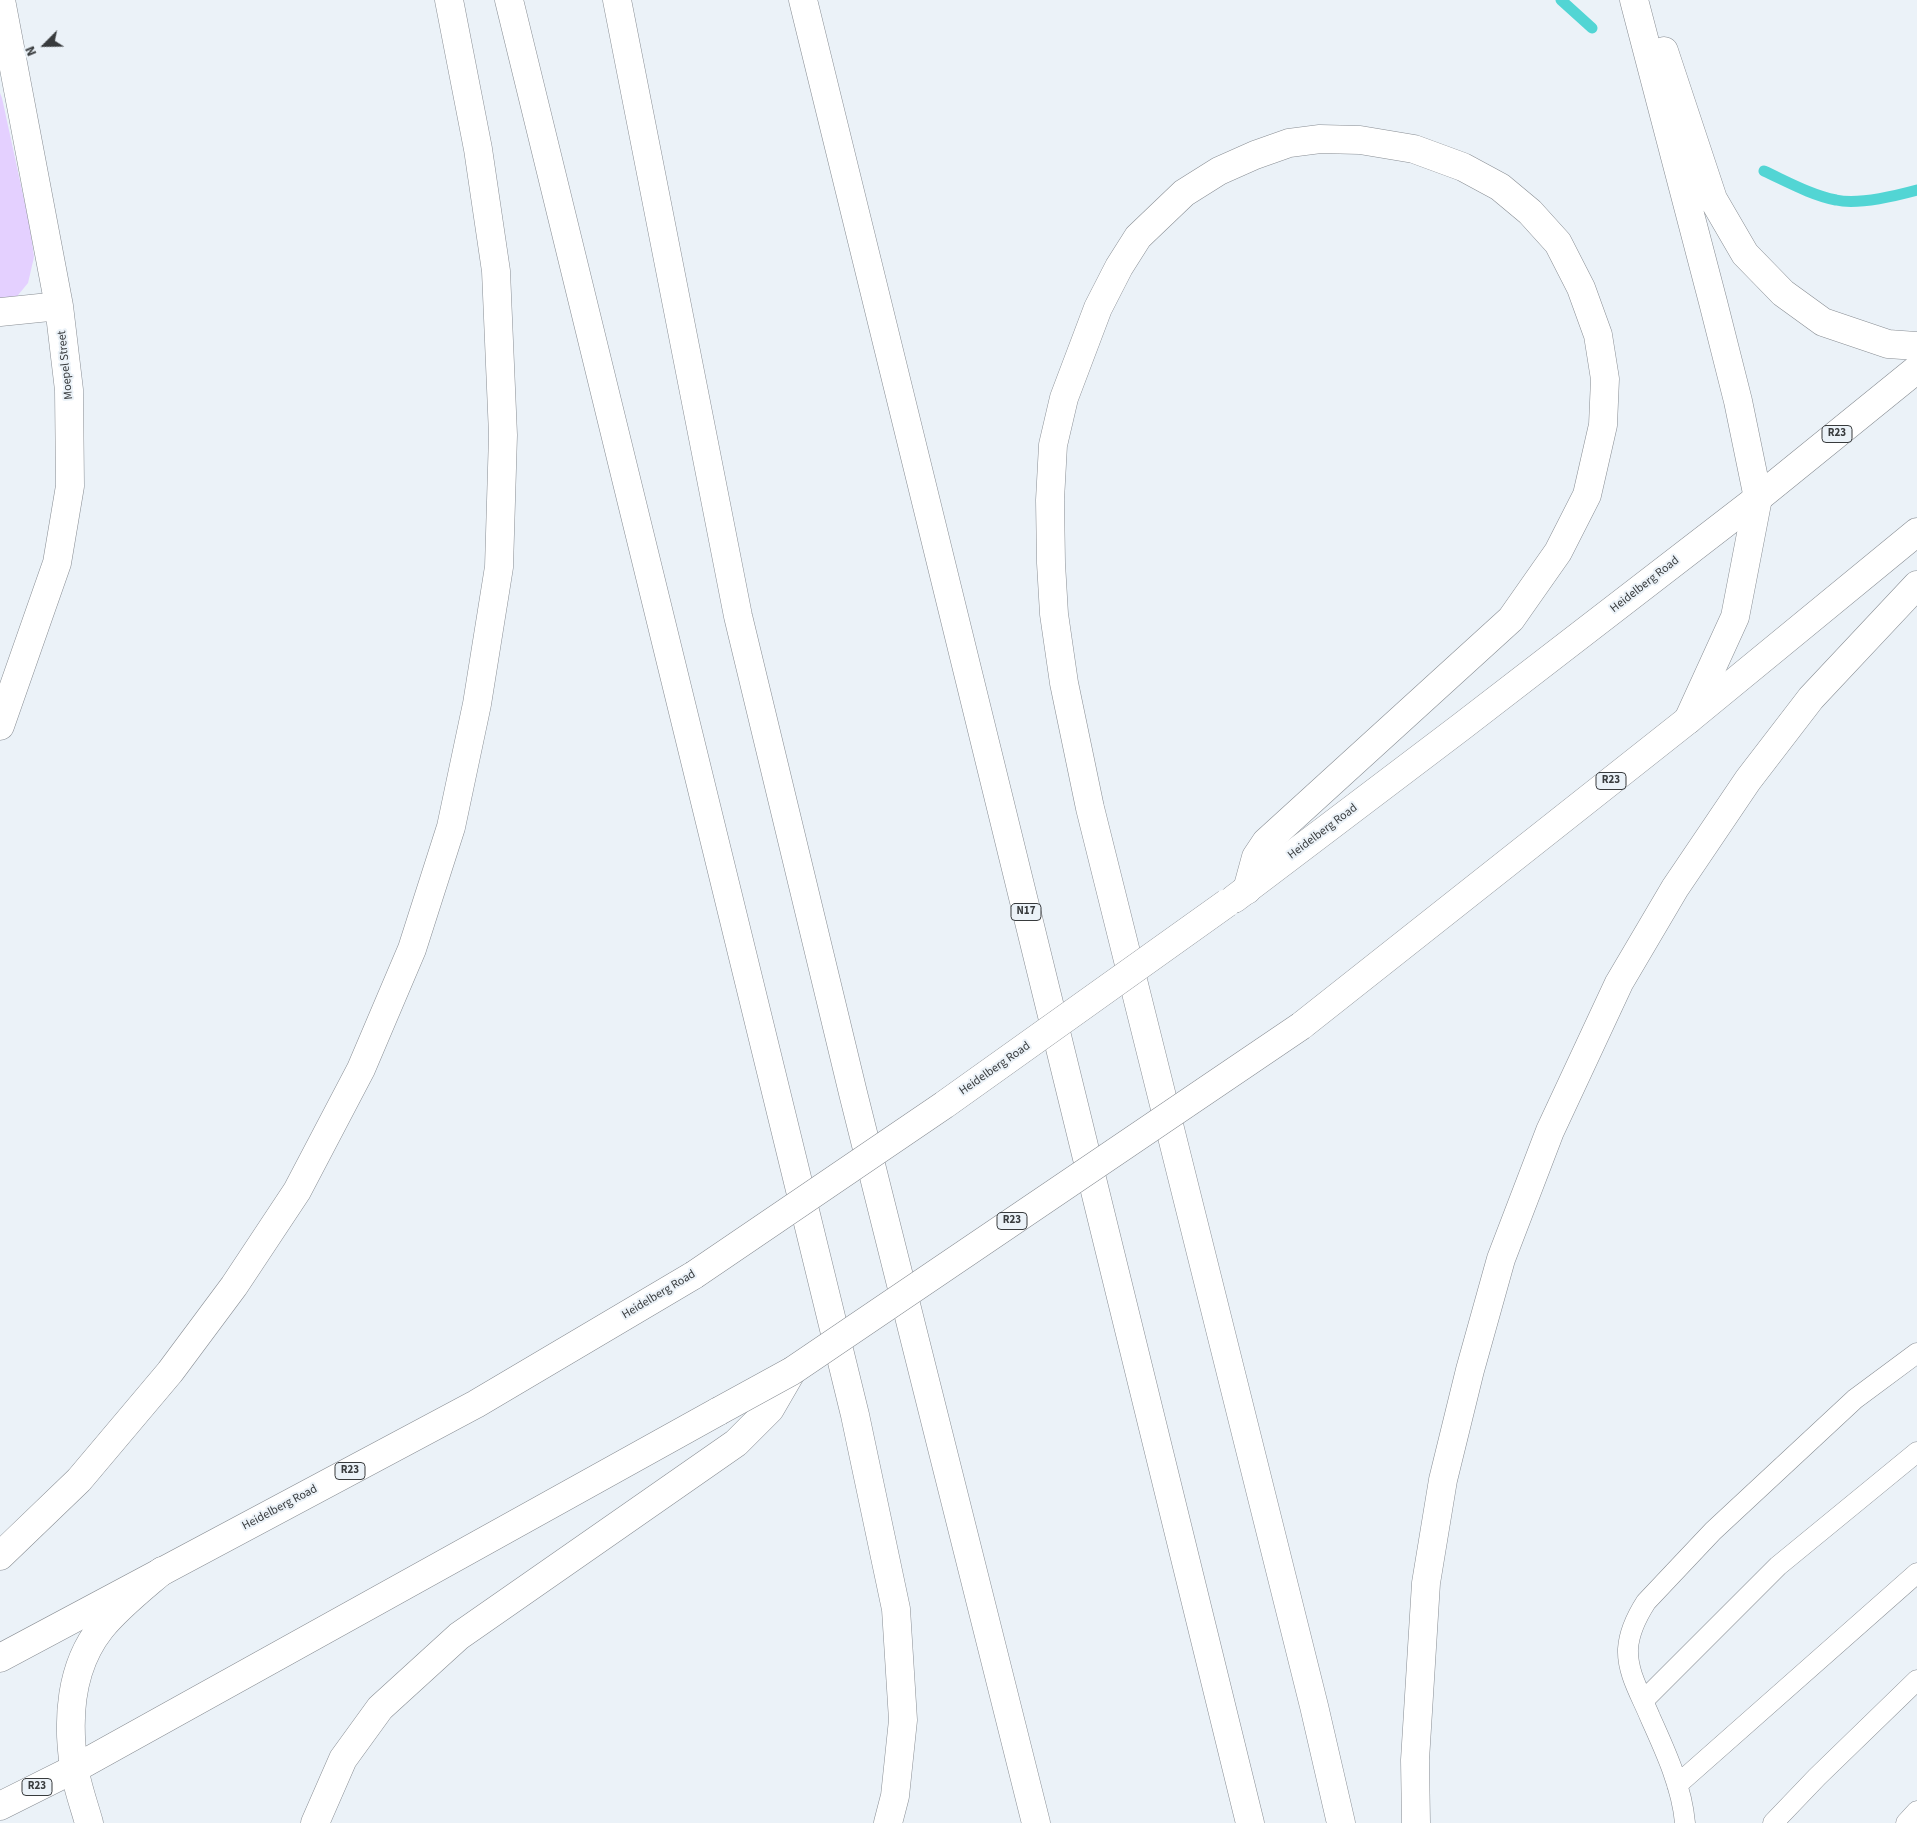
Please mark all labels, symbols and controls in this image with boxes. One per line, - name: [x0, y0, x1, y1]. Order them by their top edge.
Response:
- north arrow: [20, 20, 70, 70]
- text: N: [20, 43, 42, 59]
- street label: Moepel Street: [55, 330, 77, 400]
- road number: R23: [1822, 426, 1852, 442]
- street label: Heidelberg Road: [1608, 554, 1682, 616]
- road number: R23: [1596, 772, 1626, 789]
- street label: Heidelberg Road: [1285, 801, 1361, 863]
- road number: N17: [1011, 904, 1041, 920]
- street label: Heidelberg Road: [957, 1039, 1033, 1099]
- road number: R23: [997, 1212, 1027, 1230]
- street label: Heidelberg Road: [620, 1267, 698, 1323]
- road number: R23: [335, 1462, 365, 1480]
- street label: Heidelberg Road: [240, 1482, 320, 1534]
- road number: R23: [22, 1778, 52, 1795]

